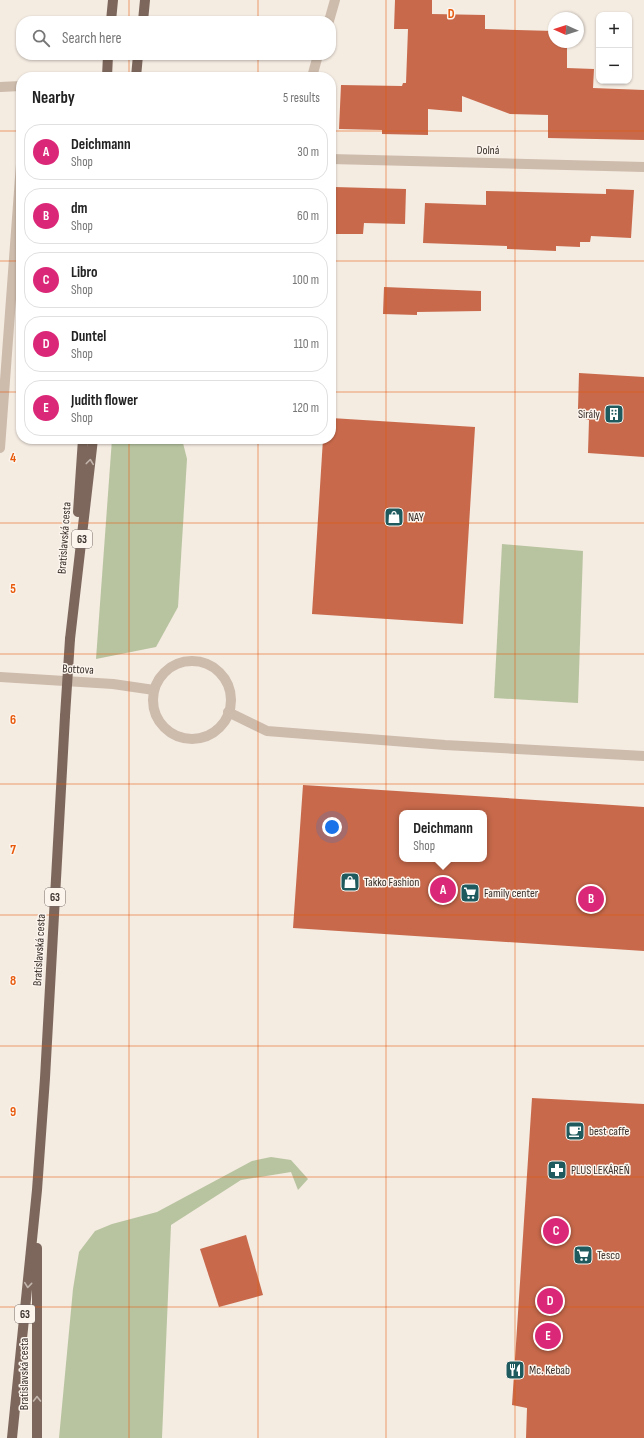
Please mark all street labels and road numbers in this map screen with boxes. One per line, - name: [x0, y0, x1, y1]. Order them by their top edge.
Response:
- street label: Dolná: [476, 143, 500, 158]
- street label: Bratislavská cesta: [54, 501, 75, 575]
- road number: 63: [72, 530, 92, 548]
- street label: Bottova: [62, 661, 94, 678]
- road number: 63: [45, 888, 65, 906]
- street label: Bratislavská cesta: [30, 913, 49, 987]
- road number: 63: [15, 1305, 35, 1323]
- street label: Bratislavská cesta: [17, 1337, 32, 1410]

